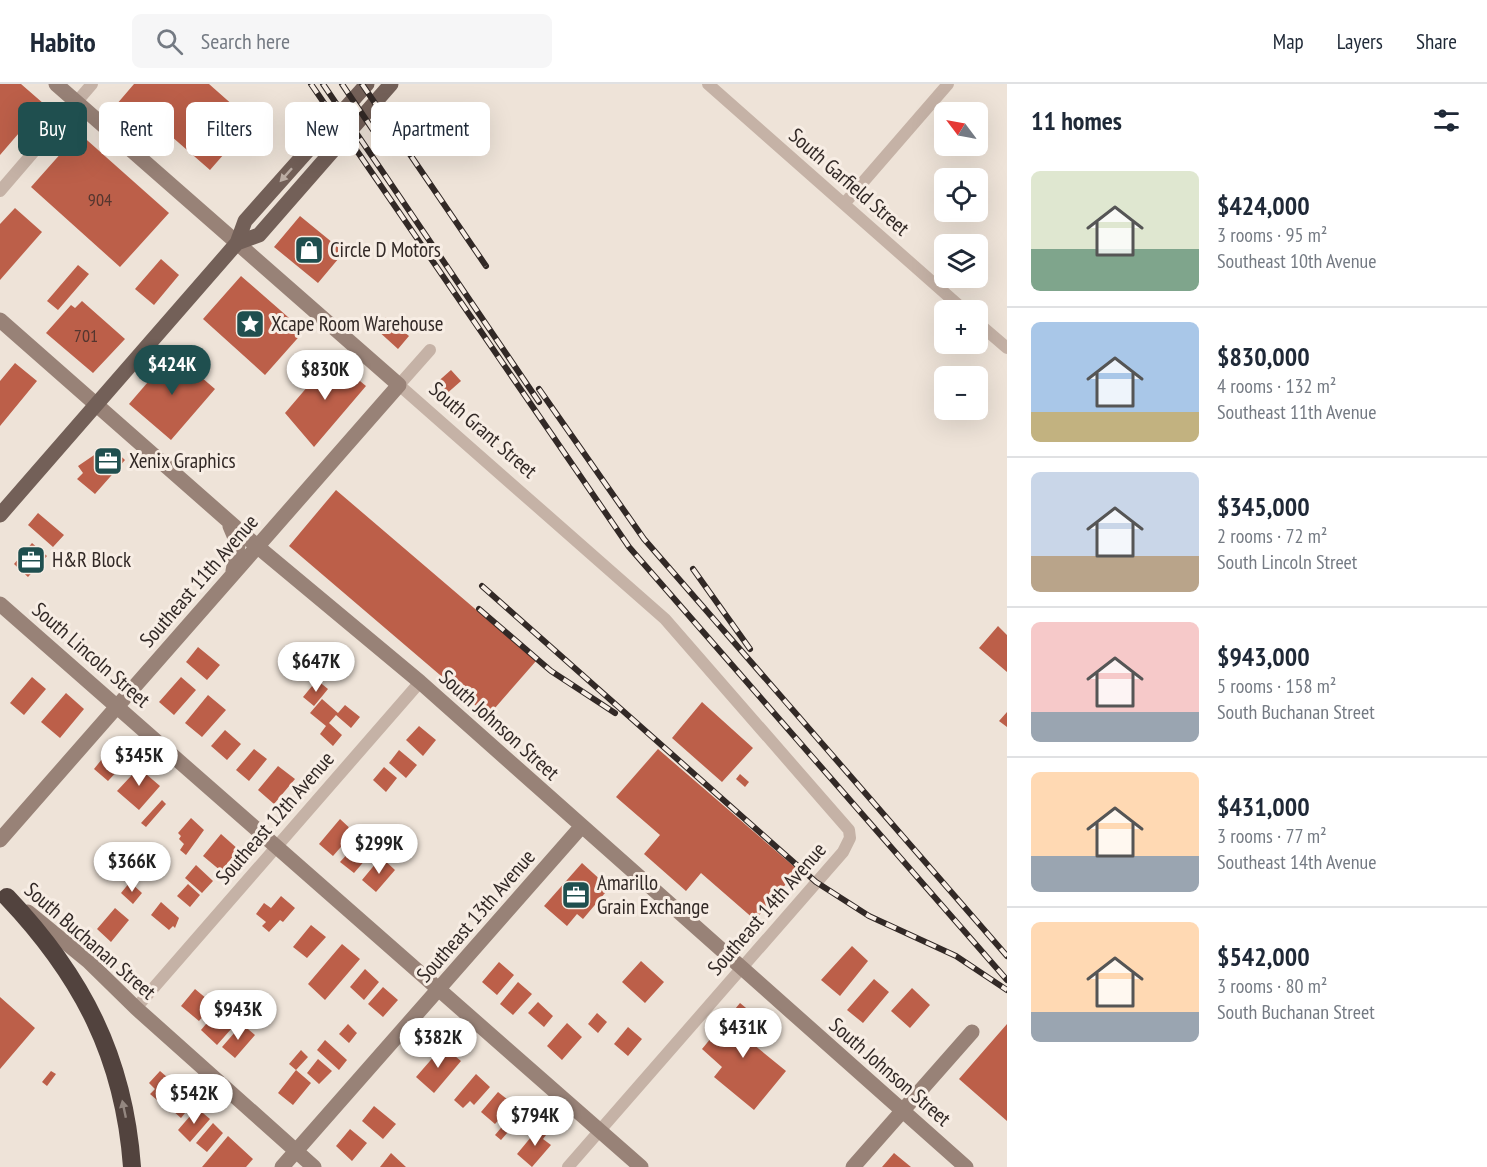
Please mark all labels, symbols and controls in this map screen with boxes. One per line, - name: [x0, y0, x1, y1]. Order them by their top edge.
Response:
- search box: [132, 14, 552, 68]
- text: Habito: [30, 23, 96, 60]
- icon: search: [153, 25, 186, 58]
- text: Search here: [201, 27, 290, 55]
- text: Map: [1273, 28, 1304, 55]
- text: Layers: [1337, 28, 1383, 55]
- text: Share: [1416, 28, 1457, 55]
- chip: Buy: [18, 102, 87, 156]
- chip: Rent: [99, 102, 174, 156]
- chip: Filters: [186, 102, 273, 156]
- chip: New: [285, 102, 359, 156]
- chip: Apartment: [371, 102, 490, 156]
- north arrow: [934, 102, 988, 156]
- map controls: [934, 102, 988, 420]
- text: 11 homes: [1031, 104, 1122, 137]
- icon: filters: [1430, 104, 1463, 137]
- street label: South Garfield Street: [784, 122, 915, 241]
- one-way arrow: [280, 167, 293, 182]
- button: locate: [934, 168, 988, 222]
- house number: 904: [88, 188, 112, 211]
- text: $424,000: [1217, 189, 1310, 222]
- icon: home: [1079, 195, 1151, 267]
- text: 3 rooms · 95 m²: [1217, 222, 1327, 248]
- shop icon: Circle D Motors: [293, 234, 325, 266]
- button: layers: [934, 234, 988, 288]
- place label: Circle D Motors: [330, 236, 441, 263]
- text: Southeast 10th Avenue: [1217, 248, 1377, 274]
- button: +: [934, 300, 988, 354]
- place icon: Xcape Room Warehouse: [234, 308, 266, 340]
- place label: Xcape Room Warehouse: [271, 310, 443, 337]
- house number: 701: [74, 324, 98, 347]
- text: $830,000: [1217, 340, 1310, 373]
- pin: $424K: [130, 345, 214, 396]
- icon: home: [1079, 346, 1151, 418]
- pin: $830K: [283, 350, 367, 401]
- text: $424K: [148, 351, 196, 377]
- text: $830K: [301, 356, 349, 382]
- button: −: [934, 366, 988, 420]
- text: 4 rooms · 132 m²: [1217, 373, 1336, 399]
- street label: South Grant Street: [424, 375, 543, 484]
- text: Southeast 11th Avenue: [1217, 399, 1377, 425]
- office icon: Xenix Graphics: [92, 445, 124, 477]
- place label: Xenix Graphics: [129, 447, 236, 474]
- text: $345,000: [1217, 490, 1310, 523]
- icon: home: [1079, 496, 1151, 568]
- street label: Southeast 11th Avenue: [133, 509, 264, 653]
- text: 2 rooms · 72 m²: [1217, 523, 1327, 549]
- office icon: H&R Block: [15, 544, 47, 576]
- place label: H&R Block: [52, 546, 131, 573]
- text: South Lincoln Street: [1217, 549, 1357, 575]
- street label: South Lincoln Street: [27, 596, 156, 713]
- text: $943,000: [1217, 640, 1310, 673]
- pin: $647K: [274, 642, 358, 693]
- icon: home: [1079, 646, 1151, 718]
- text: $647K: [292, 648, 340, 674]
- street label: South Johnson Street: [434, 664, 565, 786]
- text: 5 rooms · 158 m²: [1217, 673, 1336, 699]
- text: South Buchanan Street: [1217, 699, 1375, 725]
- pin: $345K: [97, 736, 181, 787]
- text: $345K: [115, 742, 163, 768]
- street label: Southeast 12th Avenue: [209, 746, 340, 890]
- text: $431,000: [1217, 790, 1310, 823]
- icon: home: [1079, 796, 1151, 868]
- text: 3 rooms · 77 m²: [1217, 823, 1327, 849]
- pin: $299K: [337, 824, 421, 875]
- text: $299K: [355, 830, 403, 856]
- street label: Southeast 14th Avenue: [701, 837, 832, 981]
- pin: $366K: [90, 842, 174, 893]
- street label: Southeast 13th Avenue: [410, 844, 541, 988]
- text: $366K: [108, 848, 156, 874]
- text: Southeast 14th Avenue: [1217, 849, 1377, 875]
- place label: Amarillo Grain Exchange: [597, 869, 709, 920]
- street label: South Buchanan Street: [19, 876, 162, 1005]
- office icon: Amarillo Grain Exchange: [560, 879, 592, 911]
- text: $542,000: [1217, 940, 1310, 973]
- icon: home: [1079, 946, 1151, 1018]
- text: 3 rooms · 80 m²: [1217, 973, 1327, 999]
- pin: $943K: [196, 990, 280, 1041]
- text: $943K: [214, 996, 262, 1022]
- text: South Buchanan Street: [1217, 999, 1375, 1025]
- pin: $431K: [701, 1008, 785, 1059]
- street label: South Johnson Street: [824, 1011, 957, 1132]
- text: $431K: [719, 1014, 767, 1040]
- pin: $382K: [396, 1018, 480, 1069]
- text: $382K: [414, 1024, 462, 1050]
- pin: $542K: [152, 1074, 236, 1125]
- text: $542K: [170, 1080, 218, 1106]
- pin: $794K: [493, 1096, 577, 1147]
- one-way arrow: [119, 1099, 128, 1118]
- text: $794K: [511, 1102, 559, 1128]

